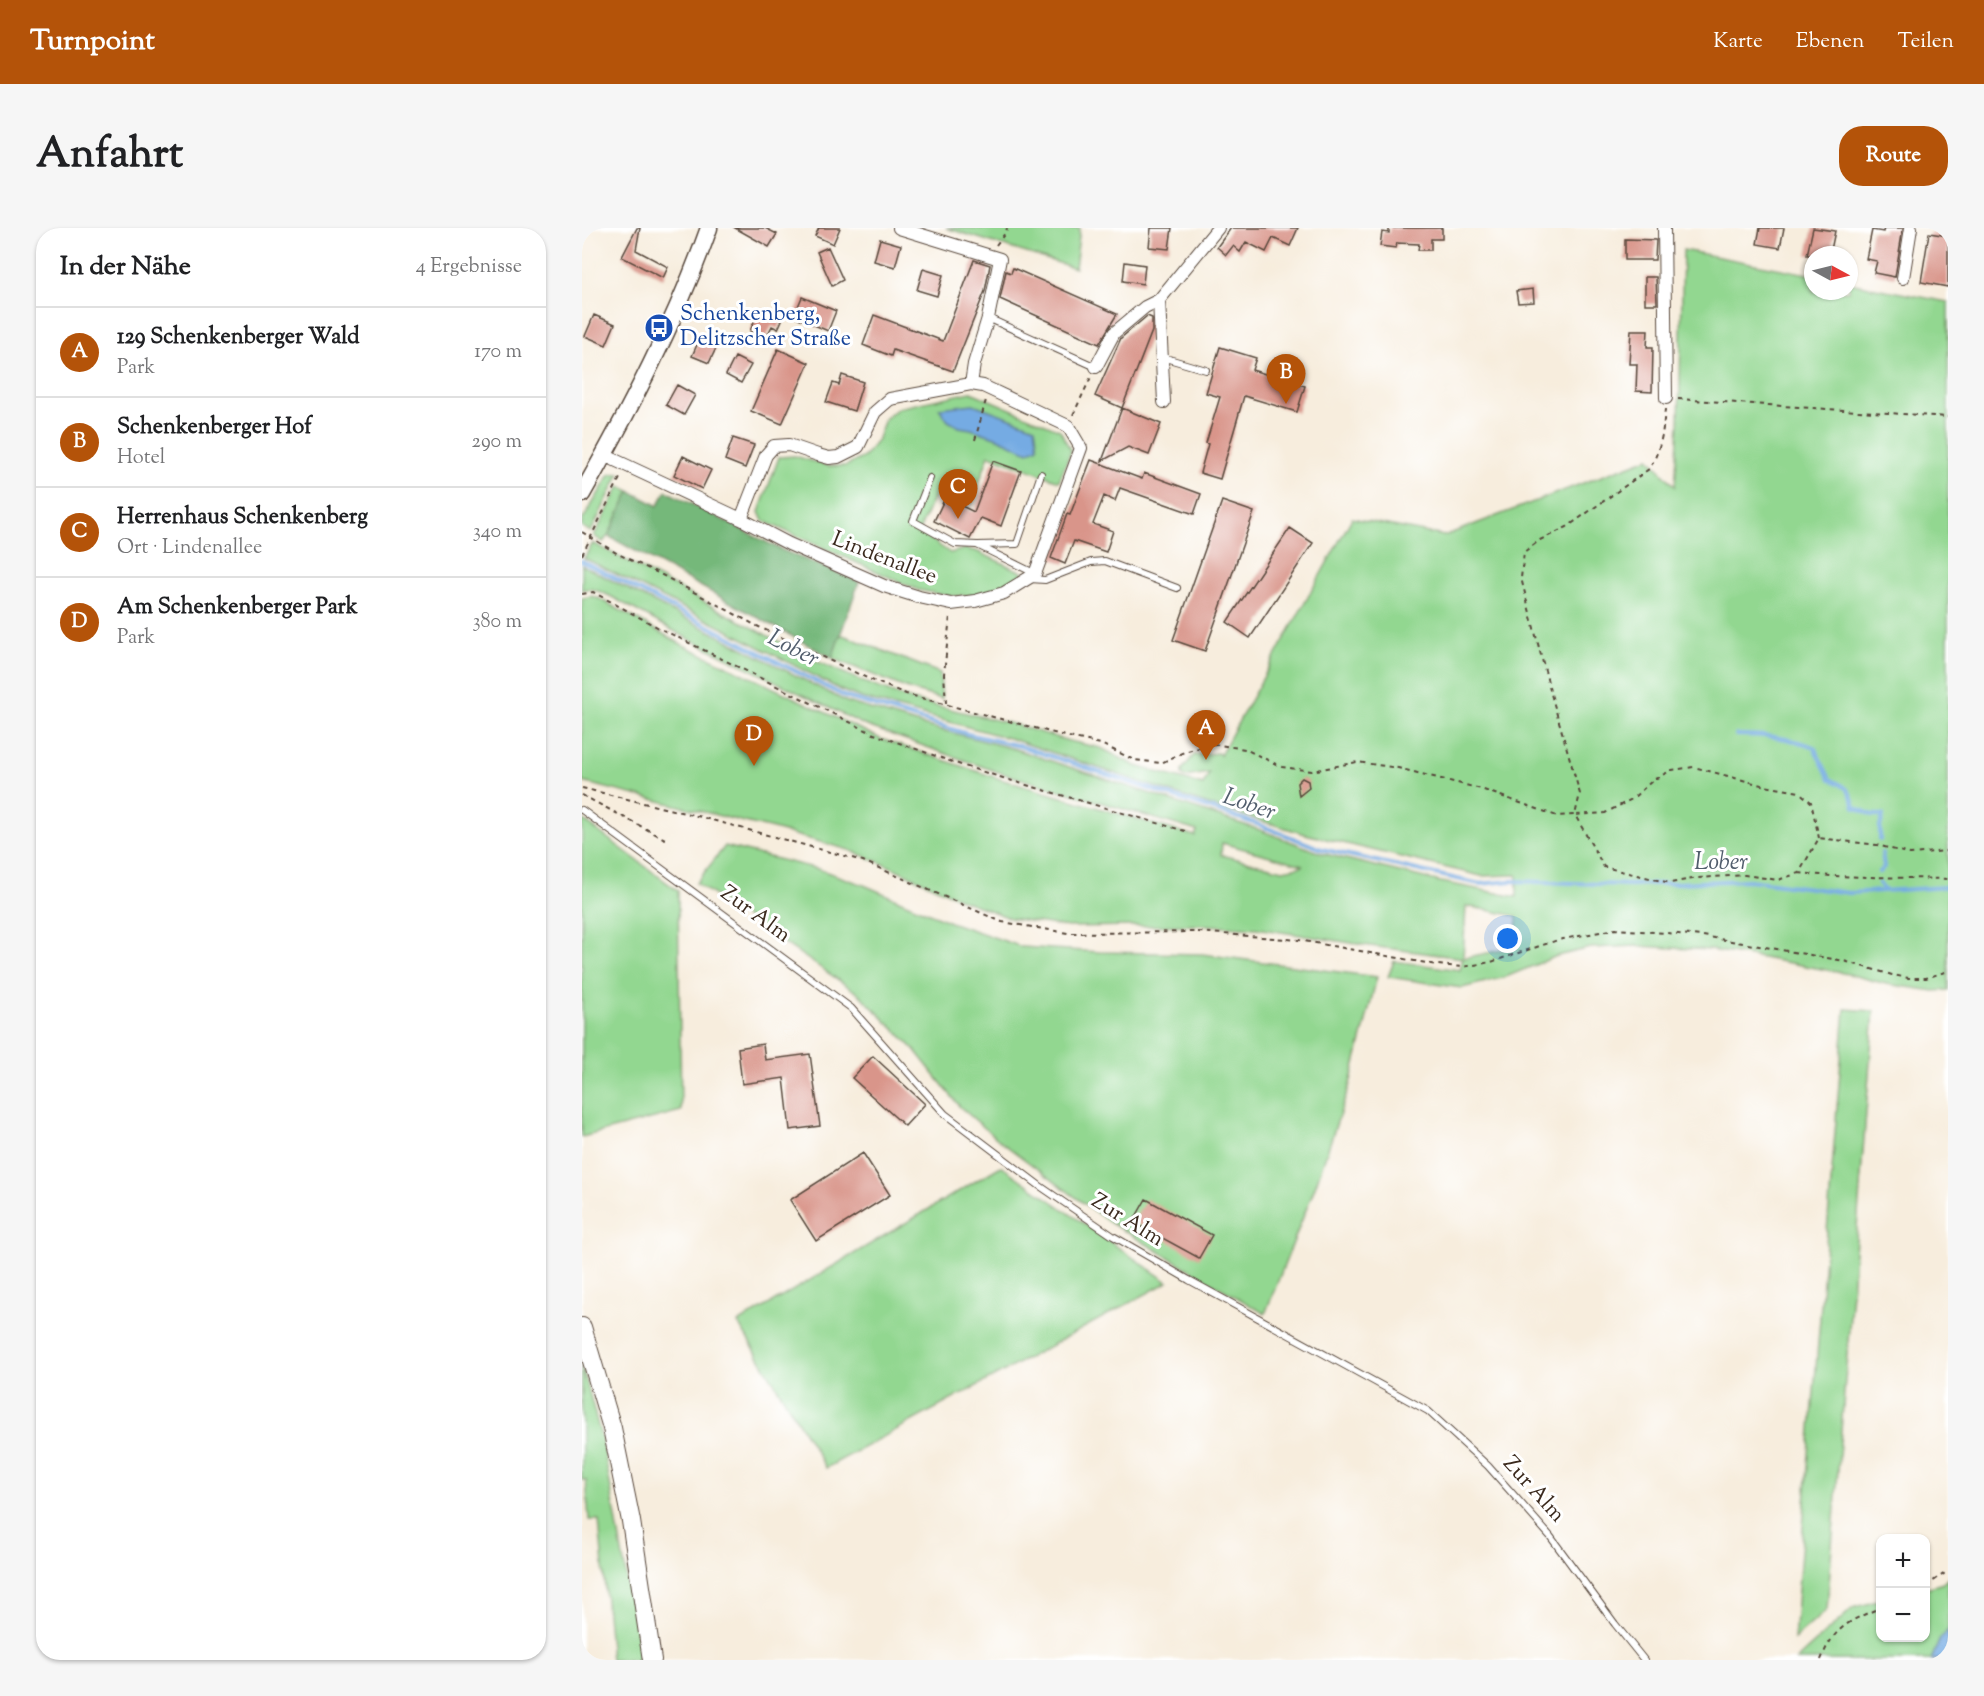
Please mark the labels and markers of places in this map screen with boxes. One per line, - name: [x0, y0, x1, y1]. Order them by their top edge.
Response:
- place label: Schenkenberg, Delitzscher Straße: [680, 299, 851, 356]
- bus stop icon: Schenkenberg, Delitzscher Straße: [643, 312, 675, 344]
- pin: B: [1266, 354, 1306, 404]
- pin: C: [938, 470, 977, 519]
- pin: A: [1186, 710, 1226, 760]
- pin: D: [734, 716, 774, 766]

